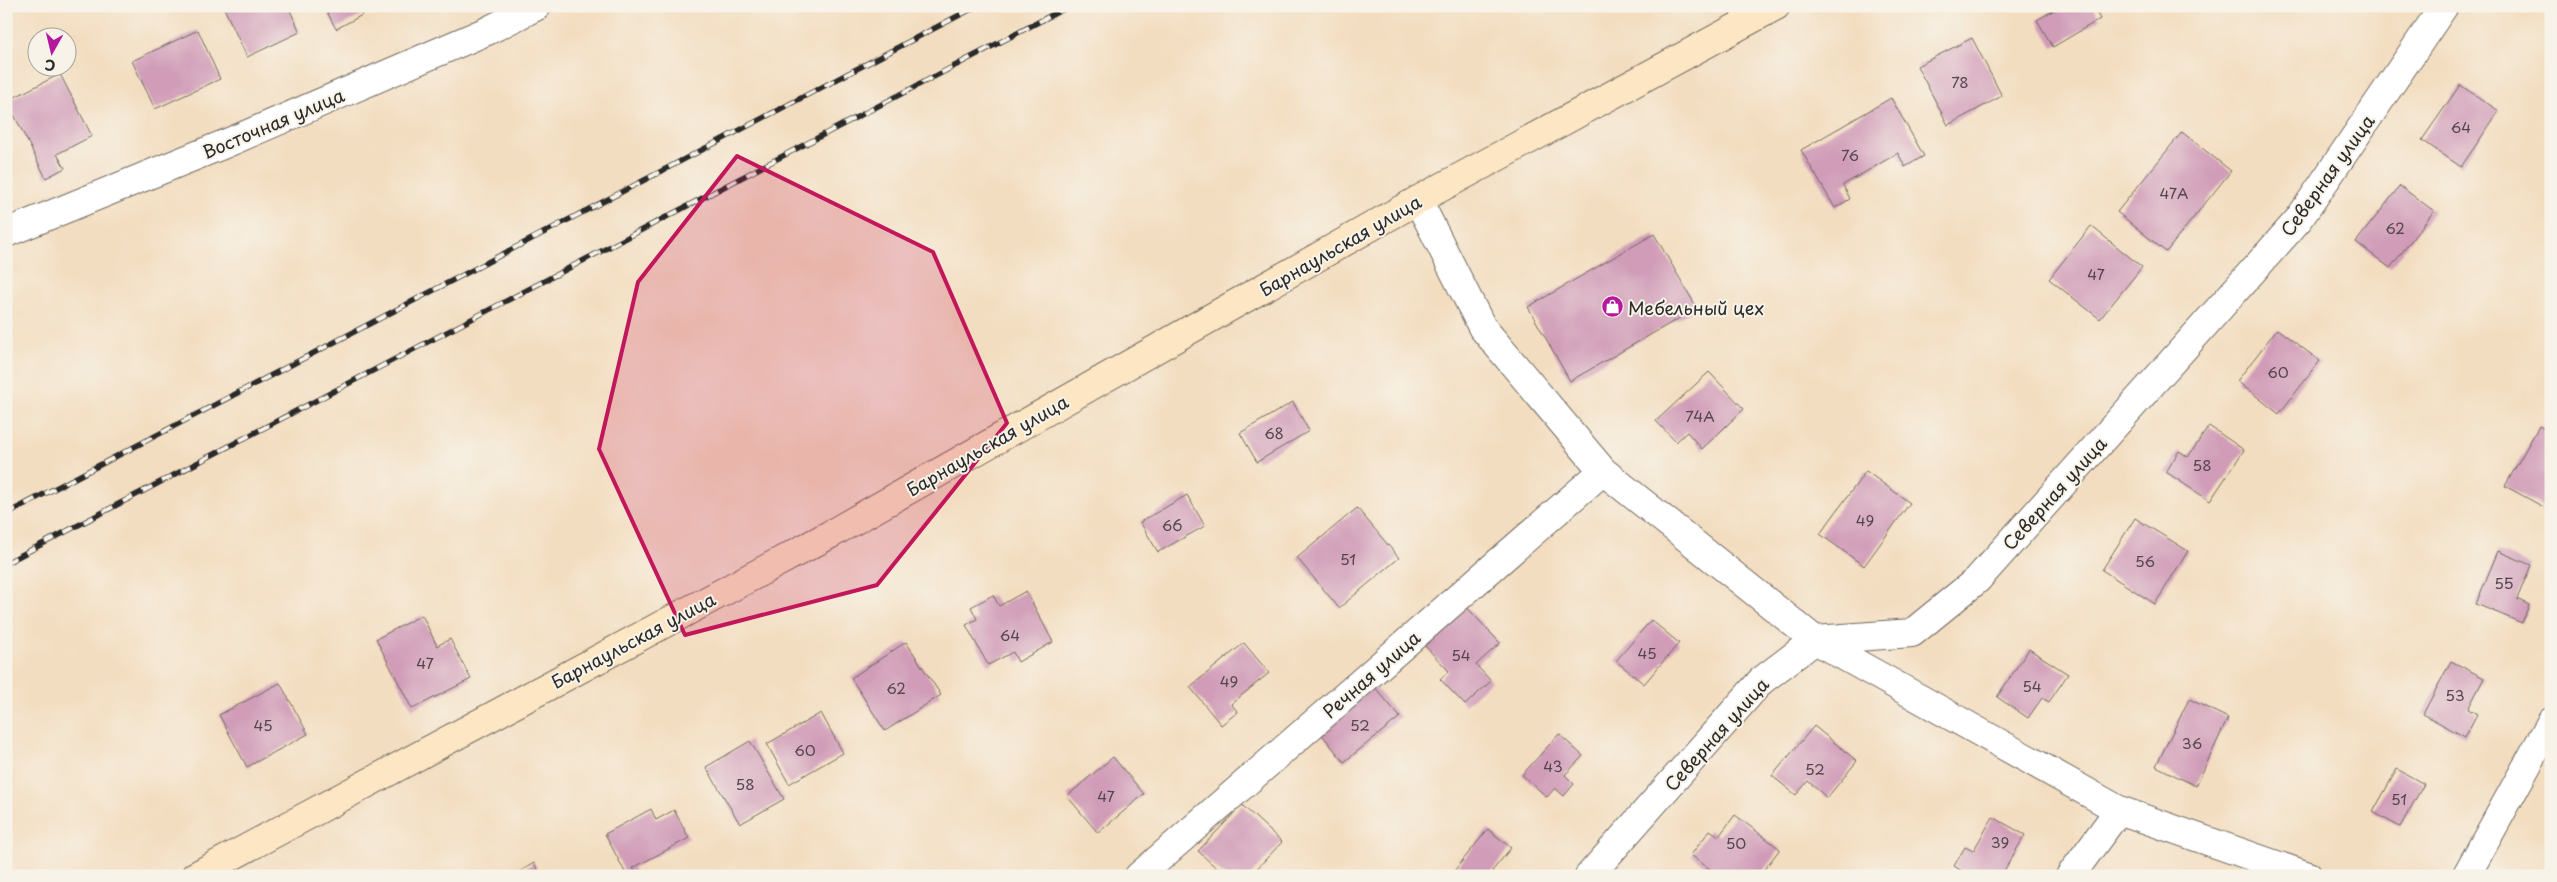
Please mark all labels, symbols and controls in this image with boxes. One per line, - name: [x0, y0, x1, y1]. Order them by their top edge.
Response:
- north arrow: [28, 28, 78, 78]
- text: С: [43, 54, 57, 76]
- house number: 78: [1951, 70, 1969, 93]
- street label: Восточная улица: [198, 81, 349, 165]
- street label: Северная улица: [2274, 108, 2381, 241]
- house number: 64: [2451, 115, 2471, 138]
- house number: 76: [1841, 143, 1859, 166]
- house number: 47А: [2159, 181, 2189, 204]
- street label: Барнаульская улица: [1254, 187, 1427, 302]
- house number: 62: [2385, 216, 2405, 239]
- house number: 47: [2087, 262, 2105, 285]
- place label: Мебельный цех: [1628, 294, 1764, 321]
- shop icon: Мебельный цех: [1600, 295, 1624, 319]
- house number: 60: [2267, 360, 2289, 383]
- street label: Барнаульская улица: [901, 387, 1074, 502]
- house number: 74А: [1685, 404, 1715, 427]
- house number: 68: [1264, 421, 1284, 444]
- street label: Северная улица: [1996, 430, 2113, 556]
- house number: 58: [2192, 453, 2212, 476]
- house number: 49: [1856, 508, 1874, 531]
- house number: 66: [1162, 513, 1182, 536]
- house number: 51: [1340, 547, 1356, 570]
- house number: 56: [2135, 549, 2155, 572]
- house number: 55: [2494, 571, 2514, 594]
- street label: Барнаульская улица: [546, 585, 721, 695]
- house number: 64: [1000, 623, 1020, 646]
- street label: Речная улица: [1316, 624, 1426, 724]
- house number: 45: [1637, 641, 1657, 664]
- house number: 54: [1451, 643, 1471, 666]
- house number: 47: [416, 651, 434, 674]
- house number: 49: [1220, 669, 1238, 692]
- street label: Северная улица: [1658, 671, 1775, 797]
- house number: 54: [2022, 674, 2042, 697]
- house number: 62: [886, 676, 906, 699]
- house number: 53: [2445, 683, 2465, 706]
- house number: 45: [253, 713, 273, 736]
- house number: 52: [1350, 713, 1370, 736]
- house number: 36: [2182, 731, 2202, 754]
- house number: 60: [794, 738, 816, 761]
- house number: 43: [1543, 754, 1563, 777]
- house number: 52: [1805, 757, 1825, 780]
- house number: 58: [735, 772, 755, 795]
- house number: 47: [1097, 784, 1115, 807]
- house number: 51: [2391, 787, 2407, 810]
- house number: 39: [1991, 830, 2009, 853]
- house number: 50: [1726, 831, 1746, 854]

